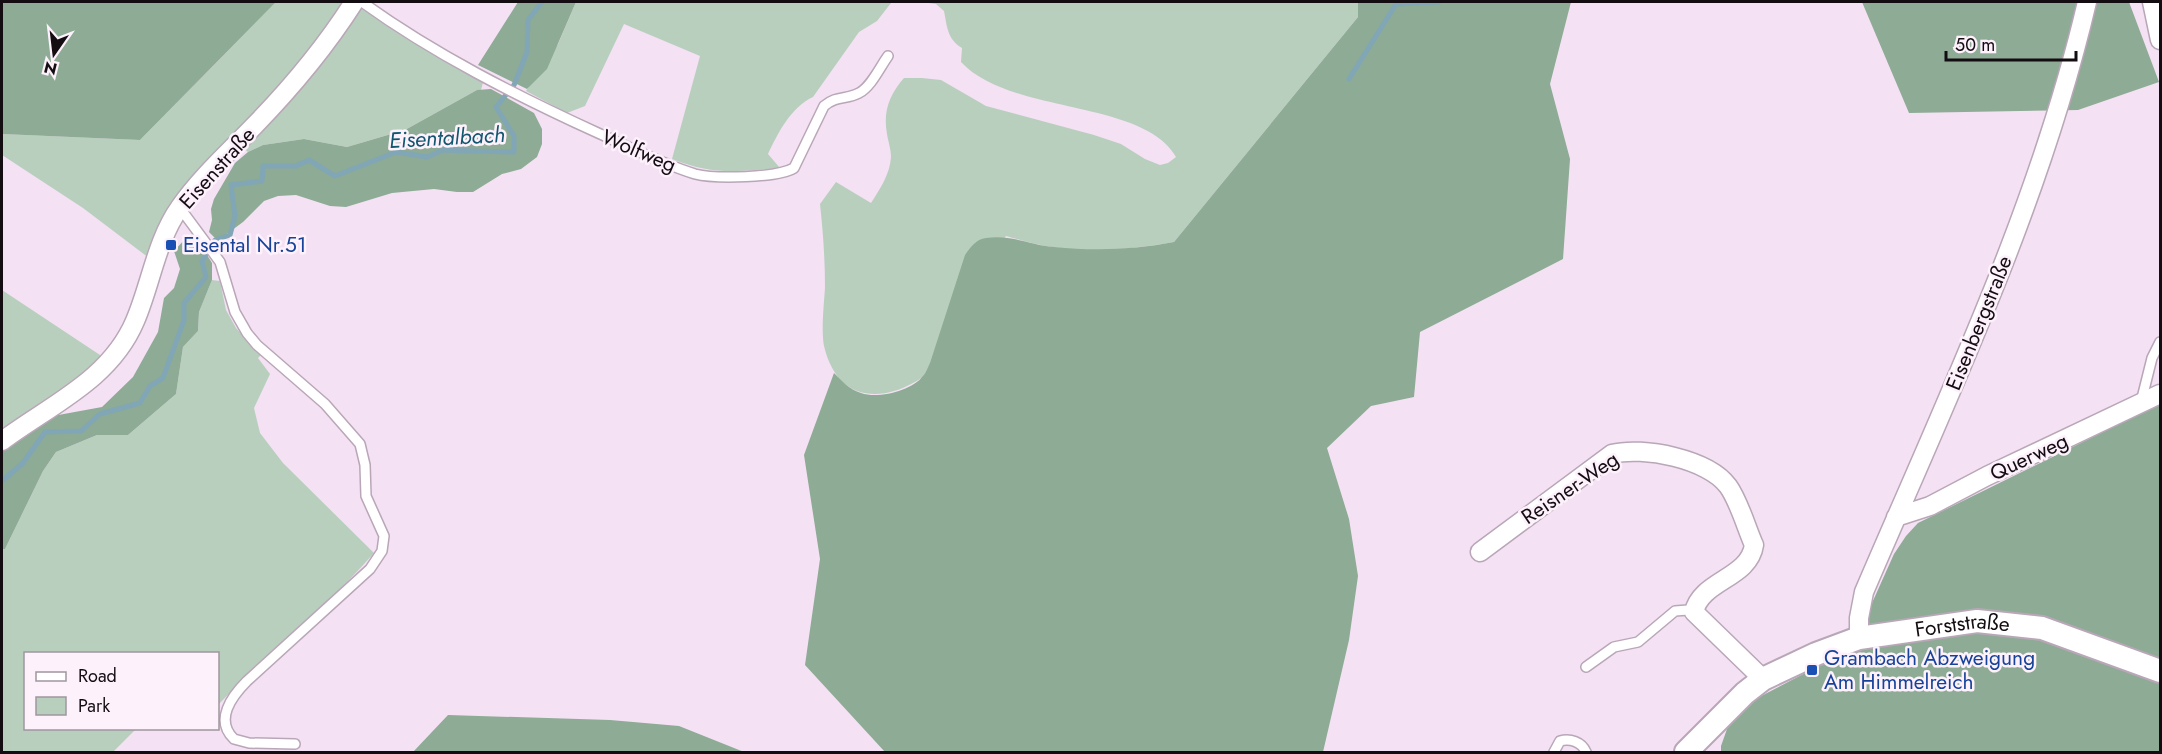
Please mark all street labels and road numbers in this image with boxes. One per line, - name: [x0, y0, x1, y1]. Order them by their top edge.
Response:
- street label: Eisenstraße: [172, 120, 262, 215]
- street label: Wolfweg: [597, 122, 681, 180]
- street label: Eisenbergstraße: [1938, 251, 2020, 395]
- street label: Querweg: [1985, 426, 2073, 488]
- street label: Reisner-Weg: [1515, 444, 1625, 532]
- street label: Forststraße: [1913, 606, 2011, 645]

